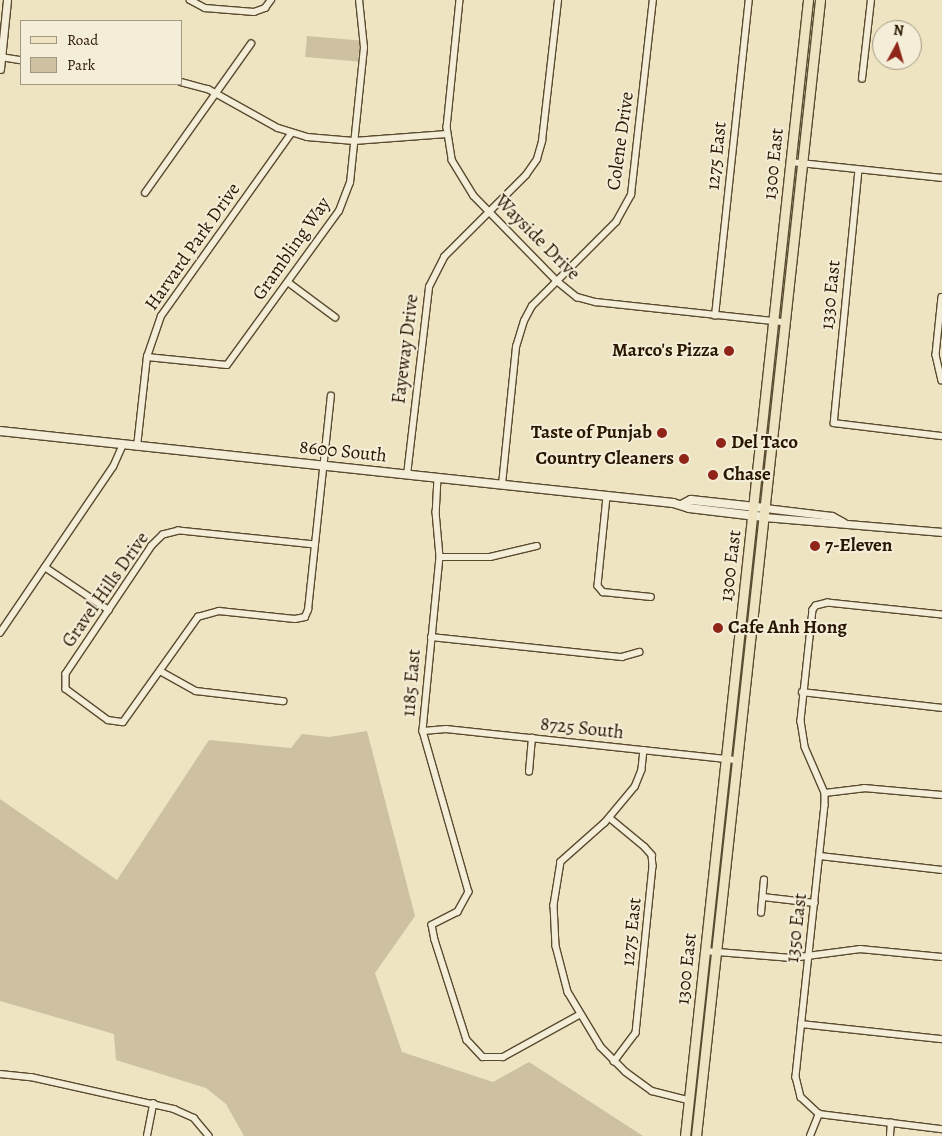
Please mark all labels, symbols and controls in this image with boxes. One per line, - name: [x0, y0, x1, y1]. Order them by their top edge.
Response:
- legend: [20, 20, 182, 85]
- north arrow: [872, 20, 922, 70]
- text: N: [892, 21, 905, 41]
- text: Road: [67, 30, 98, 50]
- text: Park: [67, 55, 95, 75]
- street label: Colene Drive: [603, 90, 639, 192]
- street label: 1275 East: [702, 120, 732, 192]
- street label: 1300 East: [759, 127, 789, 201]
- street label: Harvard Park Drive: [141, 179, 245, 315]
- street label: Wayside Drive: [490, 191, 584, 285]
- street label: Grambling Way: [248, 193, 336, 305]
- street label: 1330 East: [816, 259, 846, 331]
- street label: Fayeway Drive: [388, 293, 424, 405]
- place label: Marco's Pizza: [612, 340, 719, 362]
- marker: Marco's Pizza: [723, 345, 735, 357]
- place label: Taste of Punjab: [531, 422, 652, 444]
- marker: Taste of Punjab: [656, 427, 668, 439]
- place label: Del Taco: [731, 432, 798, 454]
- street label: 8600 South: [298, 436, 388, 468]
- marker: Del Taco: [715, 437, 727, 449]
- place label: Country Cleaners: [535, 448, 674, 470]
- marker: Country Cleaners: [678, 453, 690, 465]
- place label: Chase: [723, 464, 771, 486]
- marker: Chase: [707, 469, 719, 481]
- street label: Gravel Hills Drive: [58, 528, 154, 652]
- street label: 1300 East: [715, 529, 747, 603]
- place label: 7-Eleven: [825, 535, 893, 557]
- marker: 7-Eleven: [809, 540, 821, 552]
- place label: Cafe Anh Hong: [728, 617, 847, 639]
- marker: Cafe Anh Hong: [712, 622, 724, 634]
- street label: 1185 East: [398, 648, 426, 718]
- street label: 8725 South: [539, 713, 625, 745]
- street label: 1350 East: [781, 892, 813, 964]
- street label: 1275 East: [617, 896, 647, 968]
- street label: 1300 East: [672, 932, 702, 1006]

